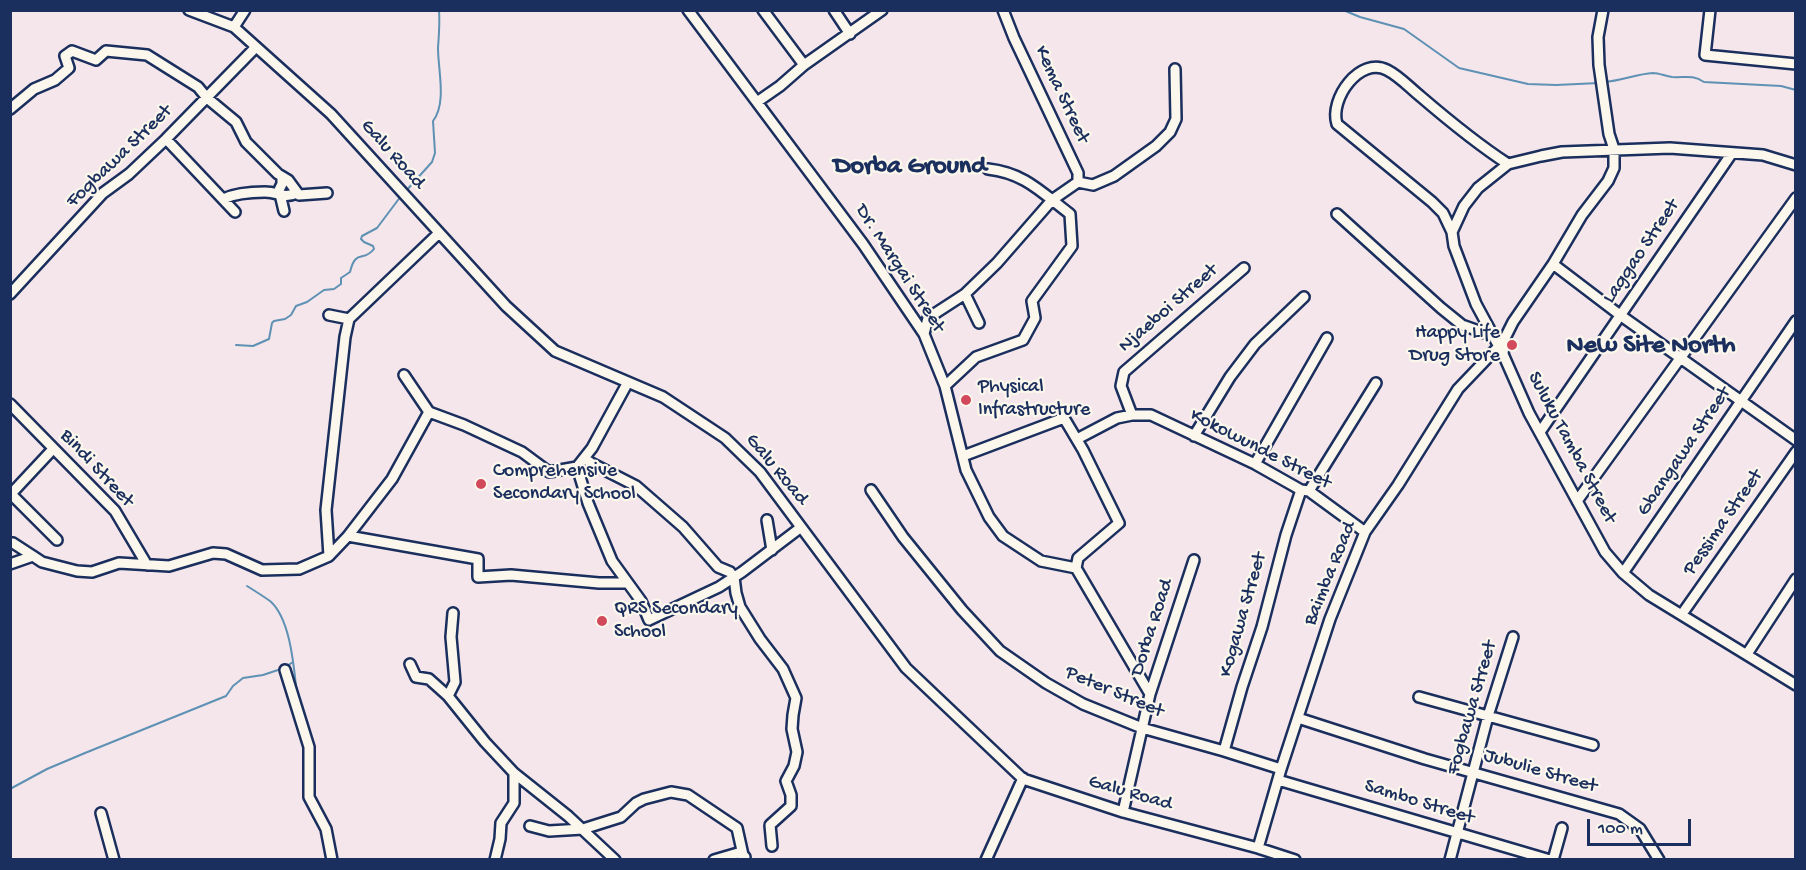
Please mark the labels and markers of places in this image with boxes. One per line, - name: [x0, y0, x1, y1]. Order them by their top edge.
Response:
- place label: Happy Life Drug Store: [1409, 322, 1500, 369]
- marker: Happy Life Drug Store: [1505, 338, 1519, 352]
- place label: Physical Infrastructure: [978, 376, 1090, 423]
- marker: Physical Infrastructure: [959, 393, 973, 407]
- place label: Comprehensive Secondary School: [493, 460, 636, 507]
- marker: Comprehensive Secondary School: [474, 477, 488, 491]
- place label: QRS Secondary School: [614, 598, 738, 645]
- marker: QRS Secondary School: [595, 614, 609, 628]

